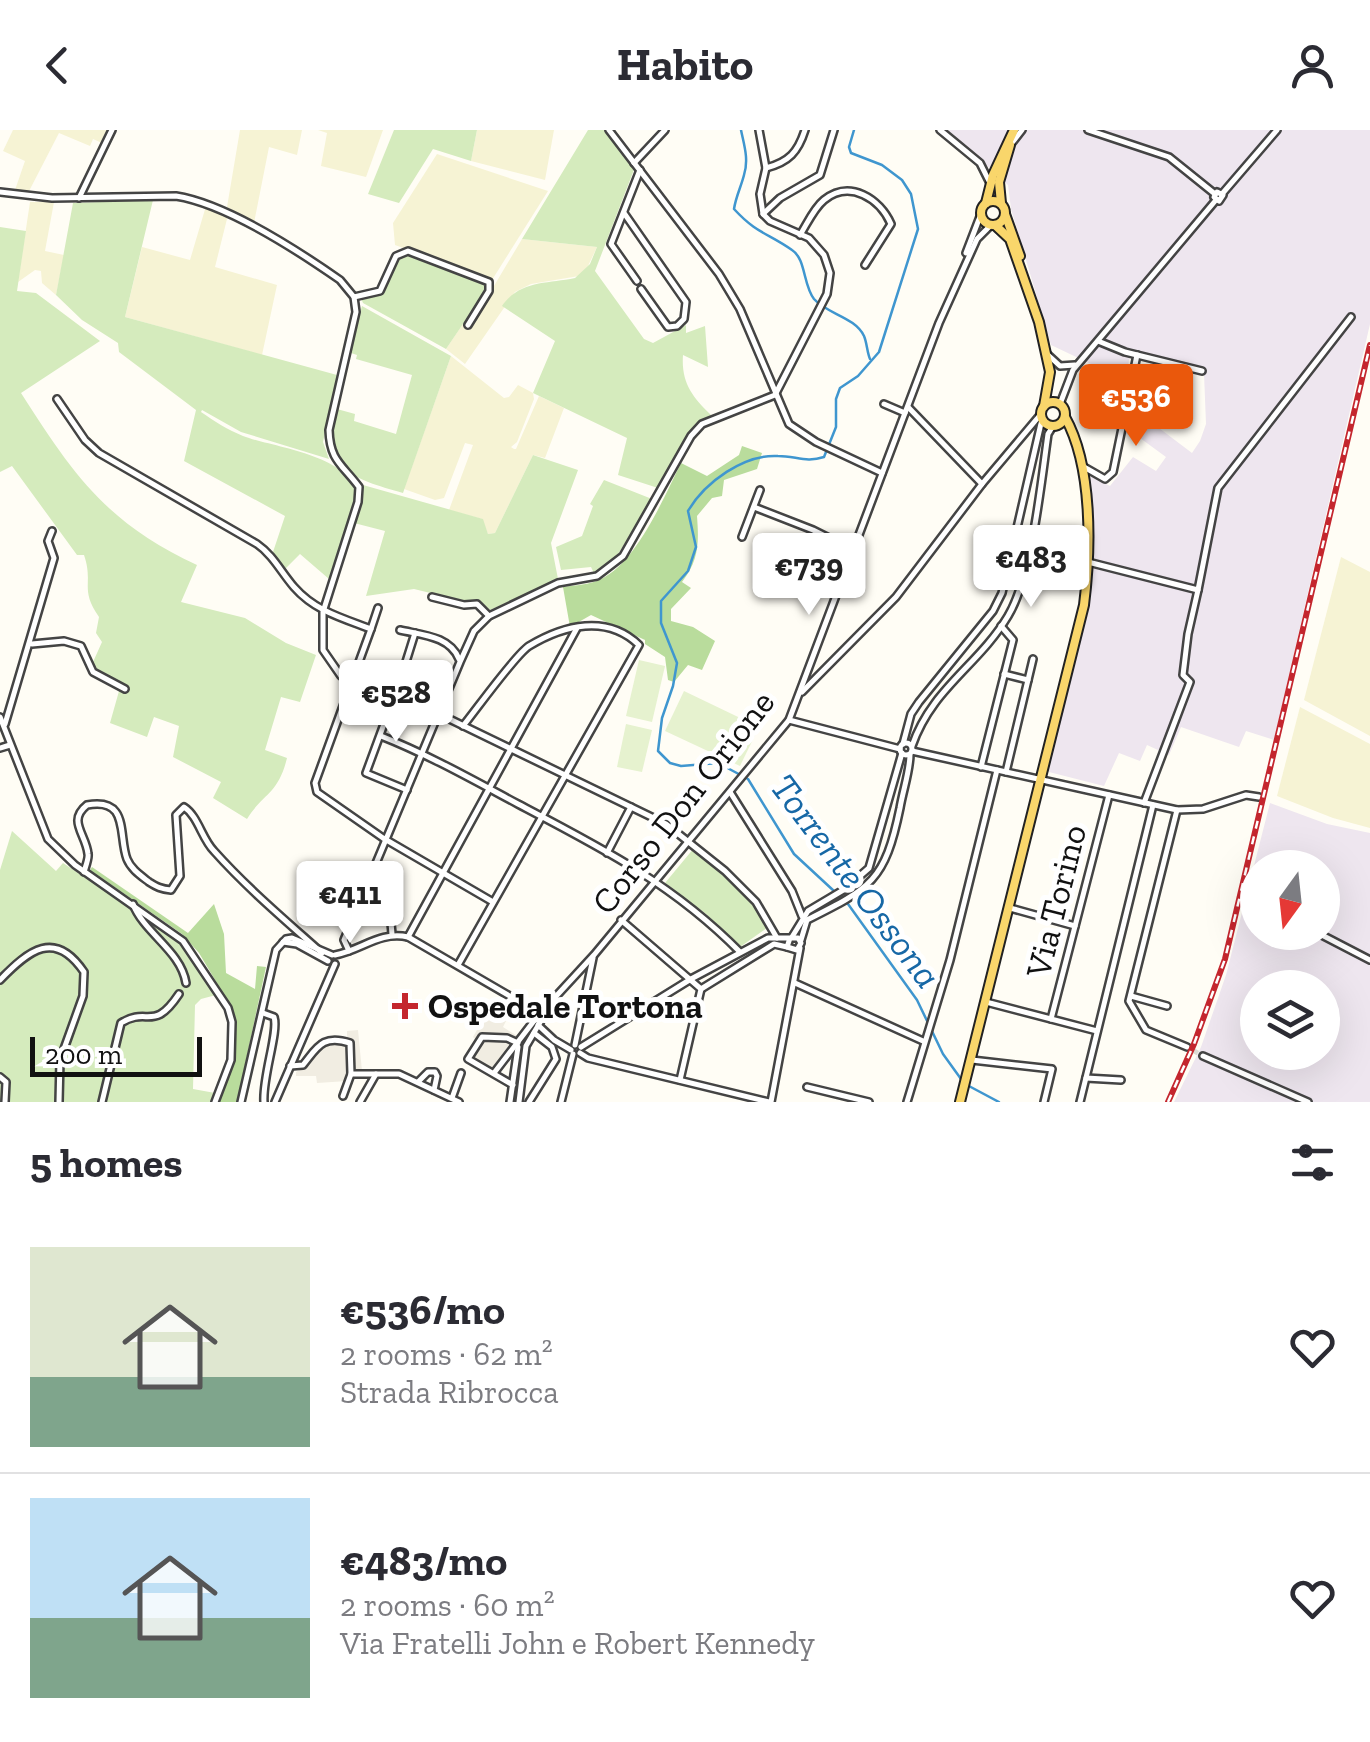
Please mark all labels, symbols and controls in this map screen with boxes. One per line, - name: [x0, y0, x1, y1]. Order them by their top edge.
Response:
- icon: back: [30, 38, 85, 93]
- text: Habito: [617, 38, 753, 92]
- icon: person: [1285, 38, 1340, 93]
- pin: €536: [1077, 364, 1195, 449]
- text: €536: [1101, 377, 1171, 415]
- pin: €483: [972, 525, 1090, 610]
- pin: €739: [750, 533, 868, 618]
- text: €483: [995, 538, 1067, 576]
- text: €739: [775, 546, 843, 584]
- pin: €528: [337, 660, 455, 745]
- text: €528: [361, 673, 431, 711]
- street label: Corso Don Orione: [583, 682, 783, 922]
- water label: Torrente Ossona: [761, 765, 951, 997]
- street label: Via Torino: [1017, 820, 1095, 983]
- north arrow: [1240, 850, 1340, 950]
- map controls: [1240, 850, 1340, 1070]
- pin: €411: [291, 861, 409, 946]
- text: €411: [318, 874, 382, 912]
- button: layers: [1240, 970, 1340, 1070]
- place label: Ospedale Tortona: [428, 985, 703, 1027]
- marker: Ospedale Tortona: [392, 993, 418, 1019]
- scale bar: [30, 1032, 202, 1076]
- text: 200 m: [45, 1038, 122, 1071]
- icon: filters: [1285, 1135, 1340, 1190]
- text: 5 homes: [30, 1137, 183, 1188]
- text: €536/mo: [340, 1284, 505, 1335]
- icon: home: [110, 1287, 230, 1407]
- icon: heart: [1285, 1320, 1340, 1375]
- text: 2 rooms · 62 m²: [340, 1335, 553, 1373]
- text: Strada Ribrocca: [340, 1373, 559, 1411]
- text: €483/mo: [340, 1535, 507, 1586]
- icon: home: [110, 1538, 230, 1658]
- icon: heart: [1285, 1571, 1340, 1626]
- text: 2 rooms · 60 m²: [340, 1586, 555, 1624]
- text: Via Fratelli John e Robert Kennedy: [340, 1624, 815, 1662]

